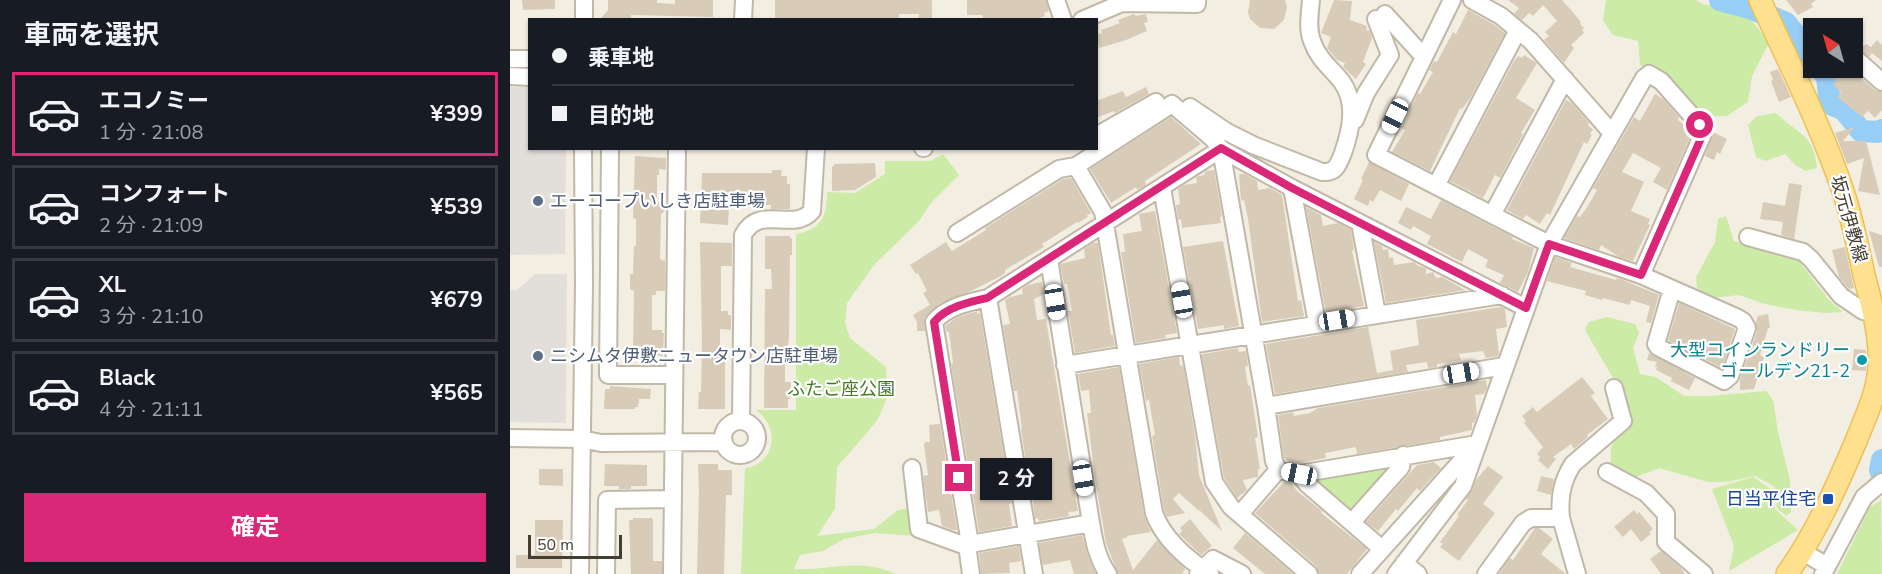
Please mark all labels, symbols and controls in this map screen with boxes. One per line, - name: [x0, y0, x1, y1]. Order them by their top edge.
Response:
- text: 車両を選択: [24, 17, 159, 54]
- north arrow: [1803, 18, 1863, 78]
- map controls: [1803, 18, 1863, 78]
- text: 乗車地: [588, 43, 654, 73]
- text: エコノミー: [99, 86, 209, 116]
- icon: car: [27, 87, 81, 141]
- car: [1379, 96, 1411, 136]
- text: ¥399: [430, 99, 483, 129]
- text: 目的地: [588, 101, 654, 131]
- route start: [1686, 111, 1713, 138]
- text: 1 分 · 21:08: [99, 119, 204, 146]
- street label: 坂元伊敷線: [1825, 172, 1873, 266]
- text: コンフォート: [99, 179, 230, 209]
- icon: car: [27, 180, 81, 234]
- place label: エーコープいしき店駐車場: [550, 189, 765, 213]
- text: ¥539: [430, 192, 483, 222]
- marker: エーコープいしき店駐車場: [531, 194, 545, 208]
- text: 2 分 · 21:09: [99, 212, 204, 239]
- text: XL: [99, 270, 126, 300]
- icon: car: [27, 273, 81, 327]
- car: [1170, 281, 1194, 319]
- car: [1043, 283, 1067, 321]
- text: ¥679: [430, 285, 483, 315]
- text: 3 分 · 21:10: [99, 303, 204, 330]
- car: [1318, 308, 1356, 332]
- place label: 大型コインランドリー ゴールデン21-2: [1670, 338, 1850, 383]
- place label: ニシムタ伊敷ニュータウン店駐車場: [550, 344, 838, 368]
- marker: ニシムタ伊敷ニュータウン店駐車場: [531, 349, 545, 363]
- marker: 大型コインランドリー ゴールデン21-2: [1855, 353, 1869, 367]
- car: [1442, 361, 1480, 385]
- text: Black: [99, 363, 155, 393]
- icon: car: [27, 366, 81, 420]
- park label: ふたご座公園: [787, 377, 895, 401]
- text: ¥565: [430, 378, 483, 408]
- text: 4 分 · 21:11: [99, 396, 204, 423]
- callout: 2 分: [980, 457, 1052, 499]
- car: [1071, 459, 1095, 497]
- car: [1280, 461, 1318, 487]
- route end: [945, 464, 972, 491]
- text: 2 分: [997, 465, 1035, 492]
- place label: 日当平住宅: [1726, 487, 1816, 511]
- marker: 日当平住宅: [1821, 492, 1835, 506]
- button: 確定: [24, 493, 486, 562]
- scale bar: [528, 532, 622, 560]
- text: 50 m: [537, 534, 574, 556]

